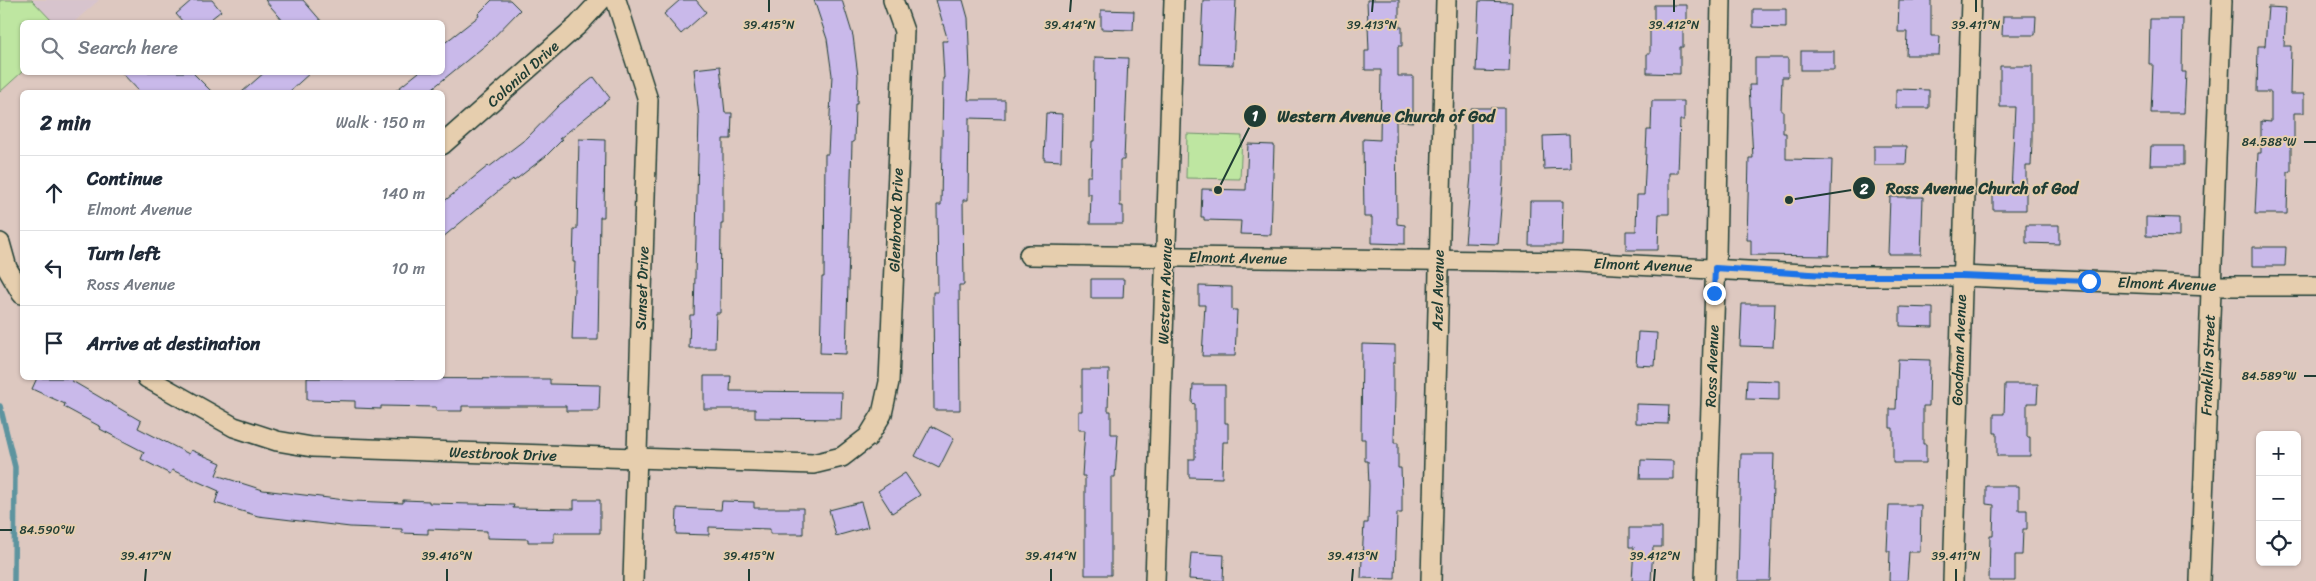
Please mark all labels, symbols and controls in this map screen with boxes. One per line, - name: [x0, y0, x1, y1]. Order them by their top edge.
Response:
- text: 39.415°N: [743, 14, 795, 36]
- text: 39.414°N: [1044, 14, 1096, 36]
- text: 39.413°N: [1347, 14, 1398, 36]
- text: 39.412°N: [1649, 14, 1700, 36]
- text: 39.411°N: [1952, 14, 2001, 36]
- search box: [20, 20, 445, 75]
- text: Search here: [78, 31, 178, 64]
- icon: search: [38, 34, 66, 62]
- street label: Colonial Drive: [481, 34, 565, 114]
- callout: Western Avenue Church of God: [1242, 100, 1505, 131]
- text: Western Avenue Church of God: [1277, 102, 1496, 131]
- text: 1: [1252, 103, 1259, 129]
- text: 2 min: [40, 104, 91, 142]
- text: Walk · 150 m: [336, 108, 425, 137]
- text: 84.588°W: [2242, 131, 2297, 153]
- text: Continue: [87, 162, 163, 195]
- street label: Glenbrook Drive: [881, 167, 911, 273]
- callout: Ross Avenue Church of God: [1851, 173, 2088, 204]
- text: Ross Avenue Church of God: [1885, 174, 2080, 203]
- text: 2: [1859, 176, 1869, 202]
- icon: ahead: [40, 179, 68, 207]
- text: 140 m: [382, 179, 425, 208]
- text: Elmont Avenue: [87, 195, 192, 224]
- text: Turn left: [87, 237, 160, 270]
- street label: Western Avenue: [1150, 237, 1180, 345]
- street label: Elmont Avenue: [1188, 244, 1288, 272]
- street label: Sunset Drive: [628, 245, 656, 330]
- street label: Azel Avenue: [1424, 249, 1452, 332]
- street label: Elmont Avenue: [1593, 250, 1693, 280]
- icon: left: [40, 254, 68, 282]
- text: 10 m: [392, 254, 425, 283]
- street label: Elmont Avenue: [2117, 269, 2217, 299]
- text: Ross Avenue: [87, 270, 175, 299]
- route start: [2078, 270, 2101, 293]
- route end: [1703, 282, 1726, 305]
- street label: Goodman Avenue: [1944, 294, 1974, 406]
- street label: Franklin Street: [2193, 313, 2223, 416]
- street label: Ross Avenue: [1698, 324, 1726, 408]
- text: Arrive at destination: [87, 327, 260, 360]
- icon: arrive: [40, 329, 68, 357]
- text: 84.589°W: [2242, 365, 2297, 387]
- map controls: [2256, 431, 2301, 566]
- button: +: [2256, 431, 2301, 476]
- street label: Westbrook Drive: [449, 439, 558, 469]
- button: −: [2256, 476, 2301, 521]
- text: 84.590°W: [19, 519, 75, 541]
- button: locate: [2256, 521, 2301, 566]
- text: 39.417°N: [121, 545, 172, 567]
- text: 39.416°N: [422, 545, 473, 567]
- text: 39.415°N: [723, 545, 775, 567]
- text: 39.414°N: [1025, 545, 1077, 567]
- text: 39.413°N: [1328, 545, 1379, 567]
- text: 39.412°N: [1630, 545, 1681, 567]
- text: 39.411°N: [1932, 545, 1981, 567]

